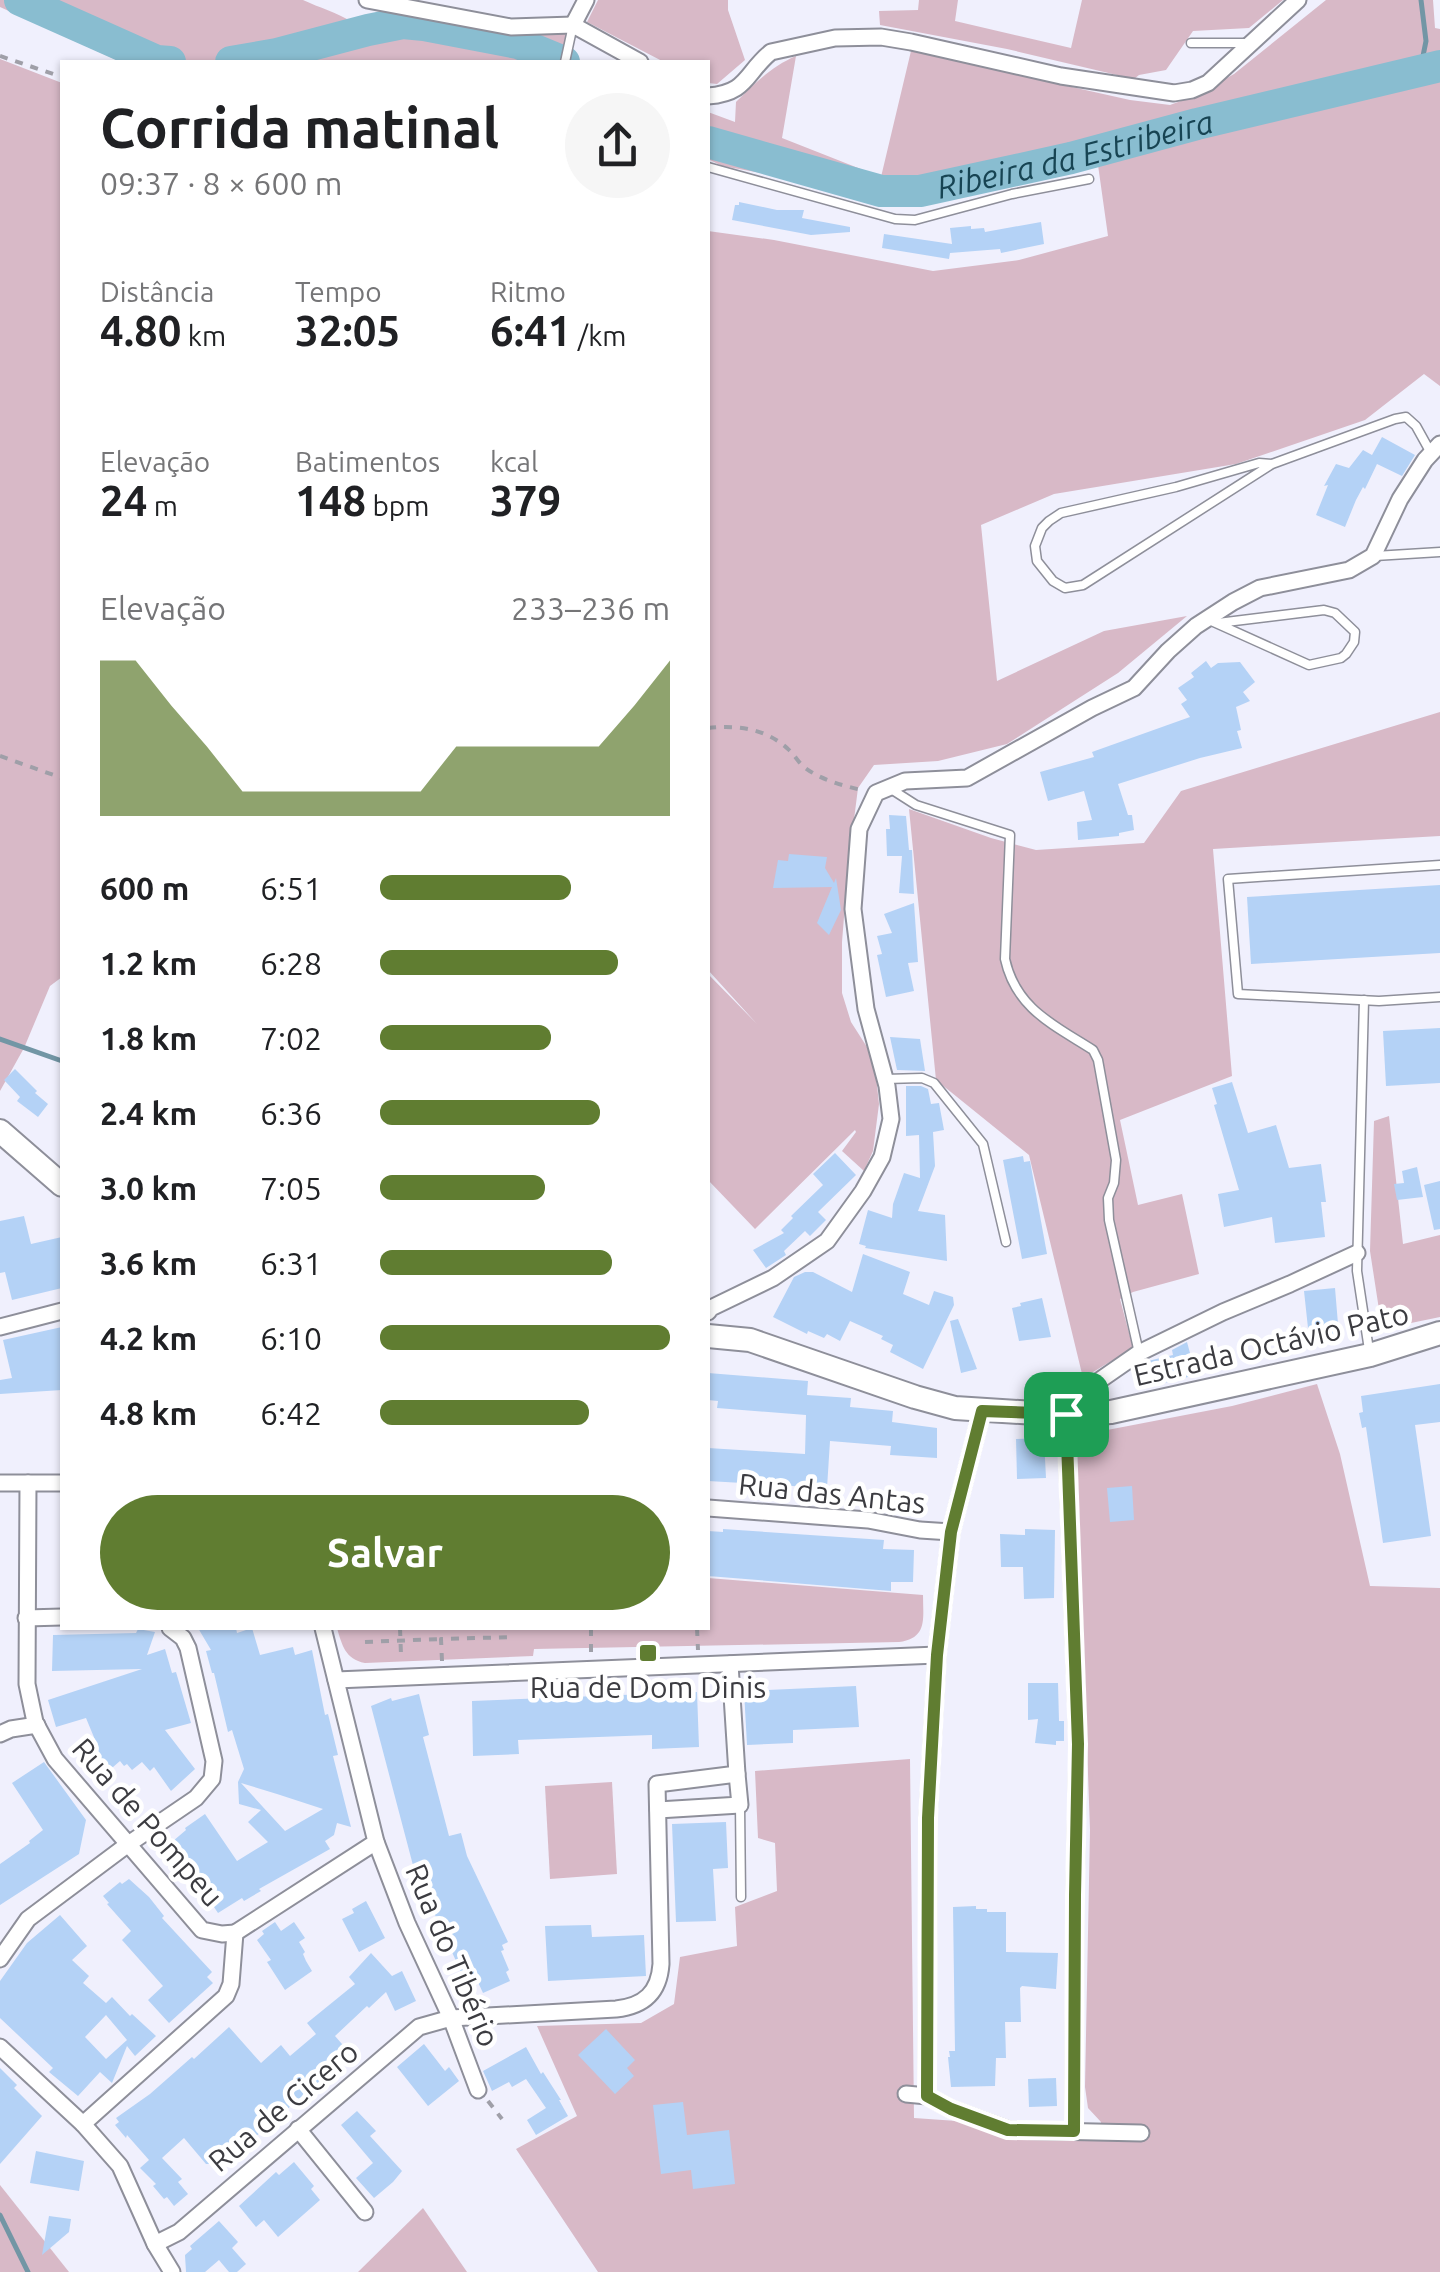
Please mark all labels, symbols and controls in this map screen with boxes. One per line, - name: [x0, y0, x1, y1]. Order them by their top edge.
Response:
- button: share: [565, 93, 670, 198]
- text: Corrida matinal: [100, 97, 499, 158]
- water label: Ribeira da Estribeira: [933, 103, 1216, 205]
- text: 09:37 · 8 × 600 m: [100, 165, 342, 201]
- text: Distância: [100, 276, 214, 307]
- text: Tempo: [295, 276, 382, 307]
- text: Ritmo: [490, 276, 566, 307]
- text: 4.80: [100, 307, 181, 354]
- text: 32:05: [295, 307, 400, 354]
- text: 6:41: [490, 307, 571, 354]
- text: km: [181, 320, 226, 351]
- text: /km: [571, 320, 626, 351]
- text: Elevação: [100, 446, 210, 477]
- text: Batimentos: [295, 446, 440, 477]
- text: kcal: [490, 446, 538, 477]
- text: 24: [100, 477, 147, 524]
- text: 148: [295, 477, 366, 524]
- text: 379: [490, 477, 561, 524]
- text: m: [147, 490, 178, 521]
- text: bpm: [366, 490, 429, 521]
- text: Elevação: [100, 590, 226, 626]
- text: 233–236 m: [511, 590, 670, 626]
- text: 600 m: [100, 870, 189, 906]
- text: 6:51: [260, 870, 322, 906]
- text: 1.2 km: [100, 945, 197, 981]
- text: 6:28: [260, 945, 322, 981]
- text: 1.8 km: [100, 1020, 197, 1056]
- text: 7:02: [260, 1020, 322, 1056]
- text: 2.4 km: [100, 1095, 197, 1131]
- text: 6:36: [260, 1095, 322, 1131]
- text: 3.0 km: [100, 1170, 197, 1206]
- text: 7:05: [260, 1170, 322, 1206]
- text: 3.6 km: [100, 1245, 197, 1281]
- text: 6:31: [260, 1245, 322, 1281]
- street label: Estrada Octávio Pato: [1130, 1296, 1412, 1392]
- text: 4.2 km: [100, 1320, 197, 1356]
- text: 6:10: [260, 1320, 322, 1356]
- pin: [1024, 1372, 1109, 1457]
- icon: arrive: [1039, 1387, 1094, 1442]
- text: 4.8 km: [100, 1395, 197, 1431]
- text: 6:42: [260, 1395, 322, 1431]
- street label: Rua das Antas: [737, 1466, 927, 1520]
- button: Salvar: [100, 1495, 670, 1610]
- marker: Rua de Dom Dinis: [637, 1642, 659, 1664]
- place label: Rua de Dom Dinis: [530, 1670, 766, 1704]
- street label: Rua de Pompeu: [66, 1731, 230, 1913]
- street label: Rua do Tibério: [399, 1859, 507, 2051]
- street label: Rua de Cicero: [202, 2034, 364, 2178]

